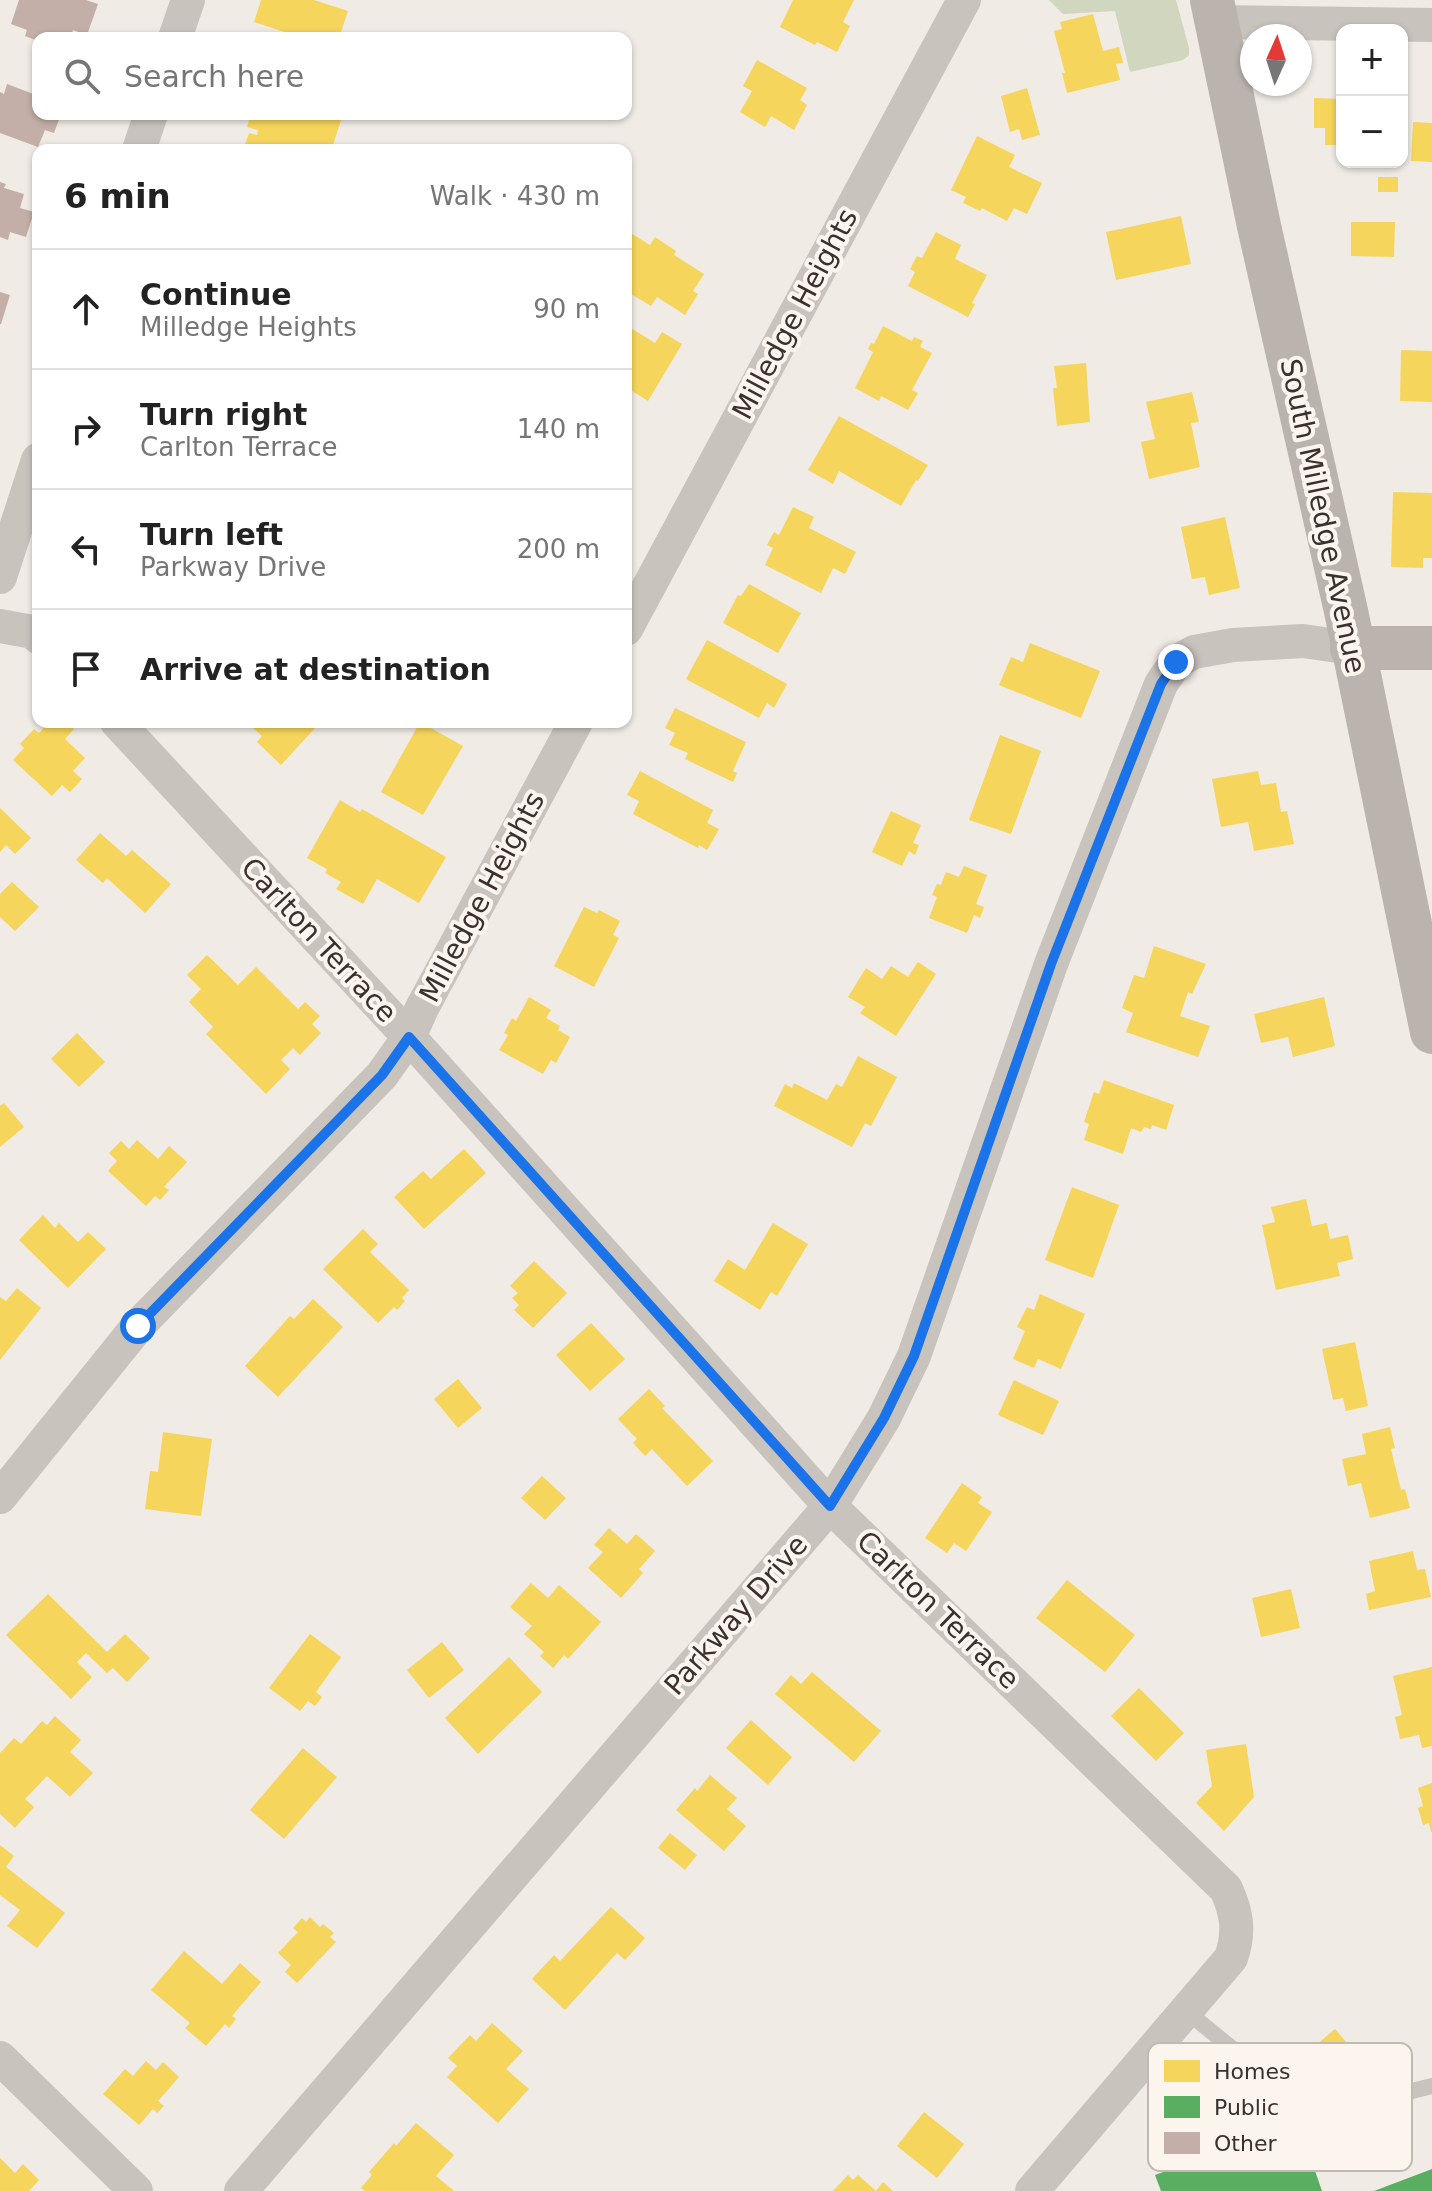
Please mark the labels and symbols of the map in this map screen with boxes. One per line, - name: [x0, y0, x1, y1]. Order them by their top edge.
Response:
- north arrow: [1240, 24, 1312, 96]
- street label: Milledge Heights: [726, 203, 864, 425]
- street label: South Milledge Avenue: [1274, 356, 1372, 676]
- route end: [1158, 644, 1194, 680]
- street label: Milledge Heights: [413, 786, 551, 1008]
- street label: Carlton Terrace: [234, 851, 404, 1029]
- route start: [120, 1308, 156, 1344]
- street label: Carlton Terrace: [850, 1524, 1026, 1696]
- street label: Parkway Drive: [658, 1528, 814, 1702]
- legend: [1148, 2043, 1412, 2171]
- text: Homes: [1214, 2059, 1290, 2084]
- text: Public: [1214, 2095, 1279, 2120]
- text: Other: [1214, 2131, 1277, 2156]

